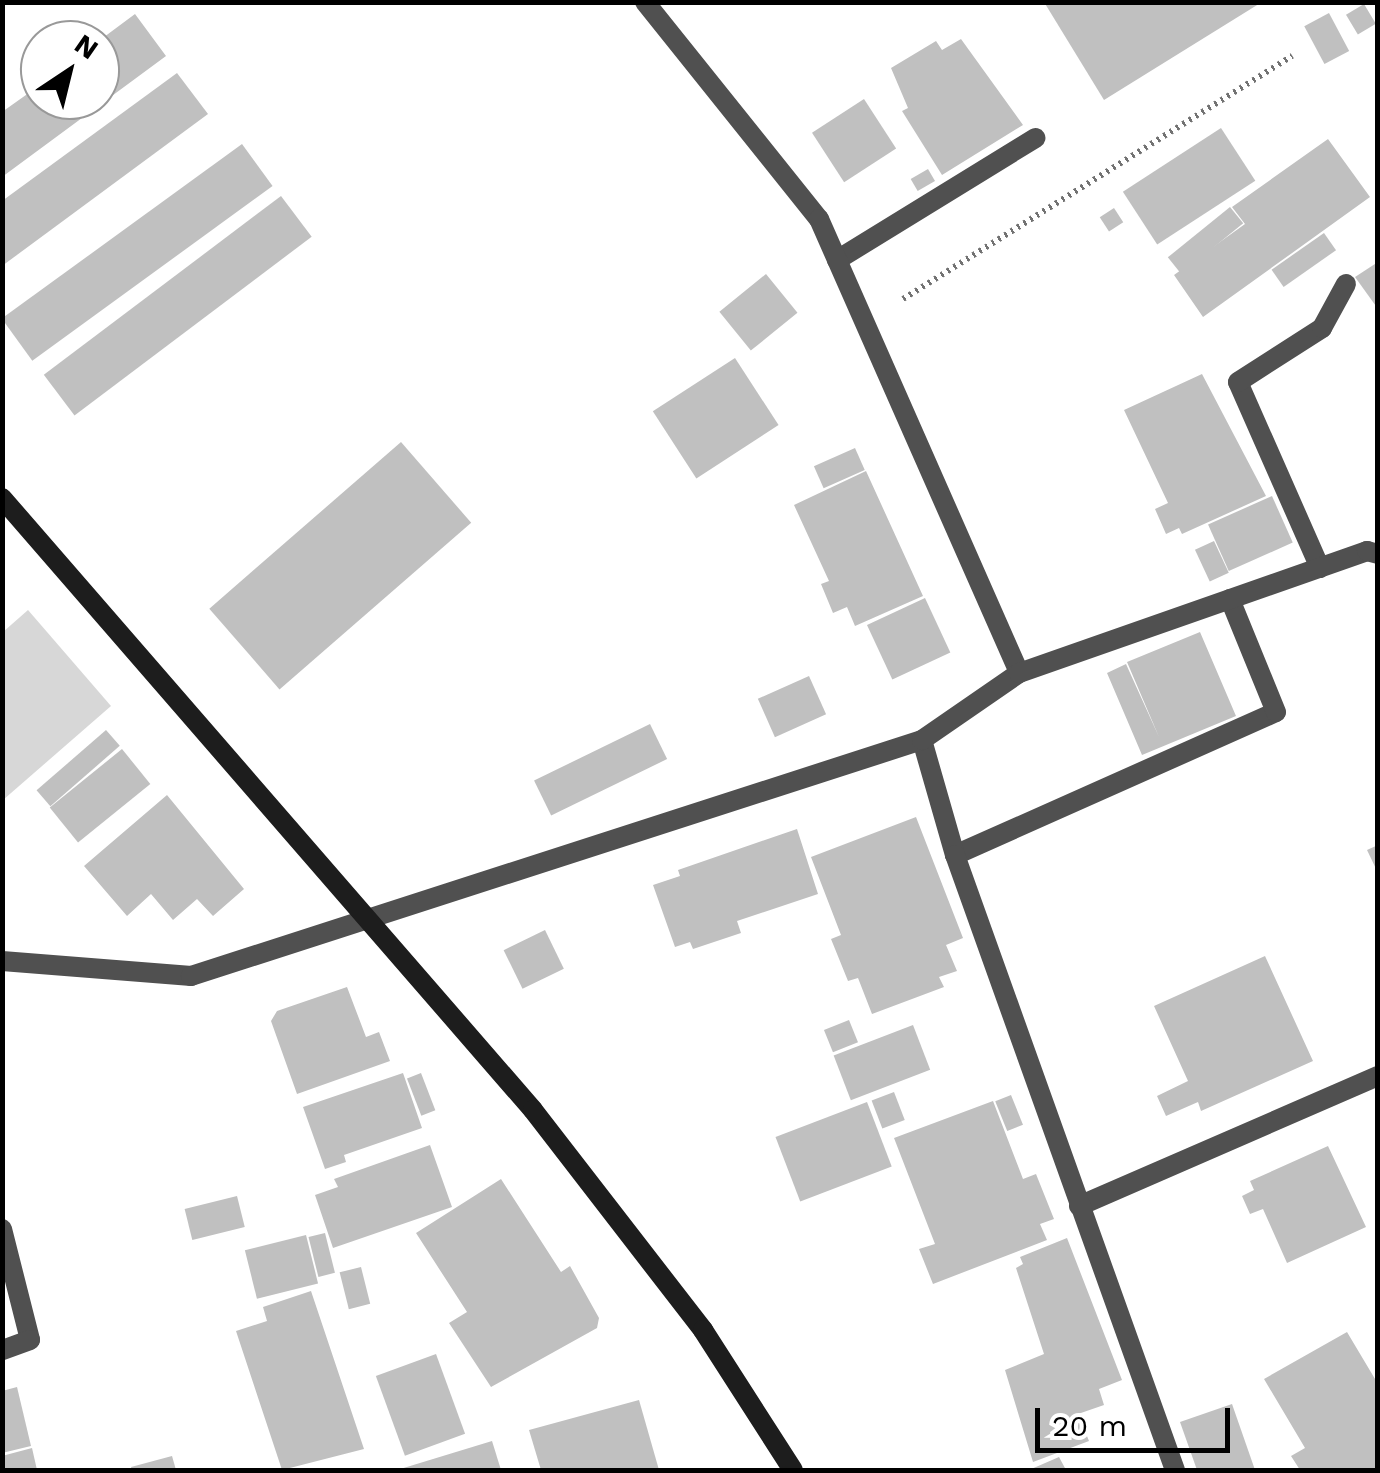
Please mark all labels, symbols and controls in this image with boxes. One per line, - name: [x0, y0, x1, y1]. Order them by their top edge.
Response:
- north arrow: [20, 20, 120, 120]
- text: N: [68, 27, 104, 66]
- scale bar: [1040, 1388, 1235, 1450]
- text: 20 m: [1052, 1408, 1127, 1443]

